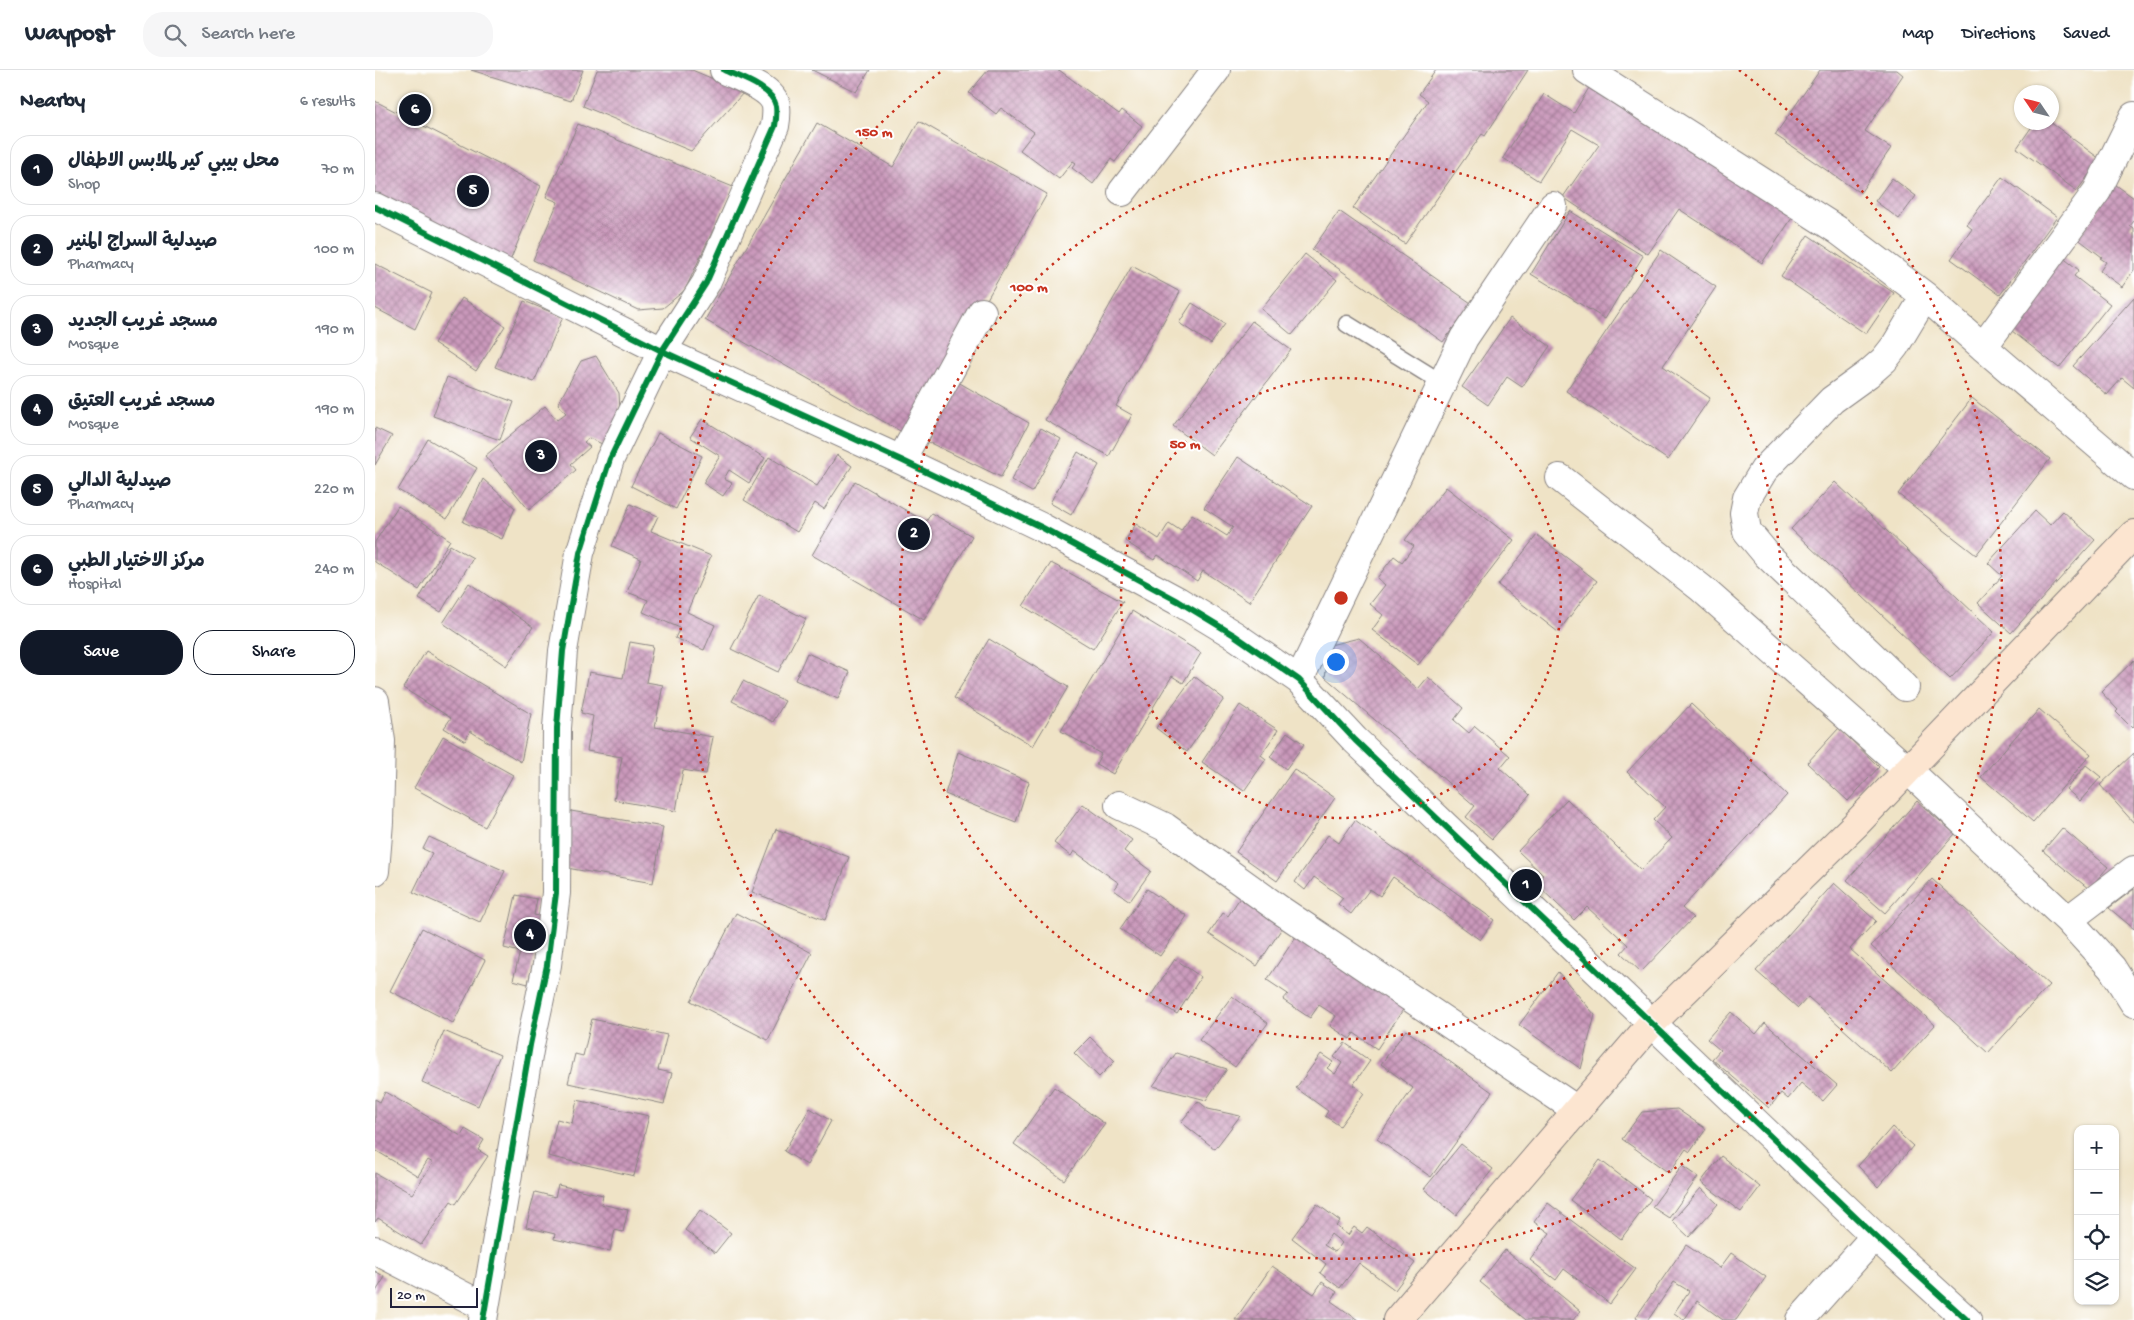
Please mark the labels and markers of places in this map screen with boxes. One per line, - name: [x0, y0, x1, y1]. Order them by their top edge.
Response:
- pin: 6: [399, 91, 431, 129]
- pin: 5: [457, 172, 489, 210]
- pin: 3: [525, 437, 557, 475]
- pin: 2: [898, 515, 930, 553]
- centre of rings: [1332, 589, 1350, 607]
- pin: 1: [1510, 866, 1542, 904]
- pin: 4: [514, 916, 546, 954]

